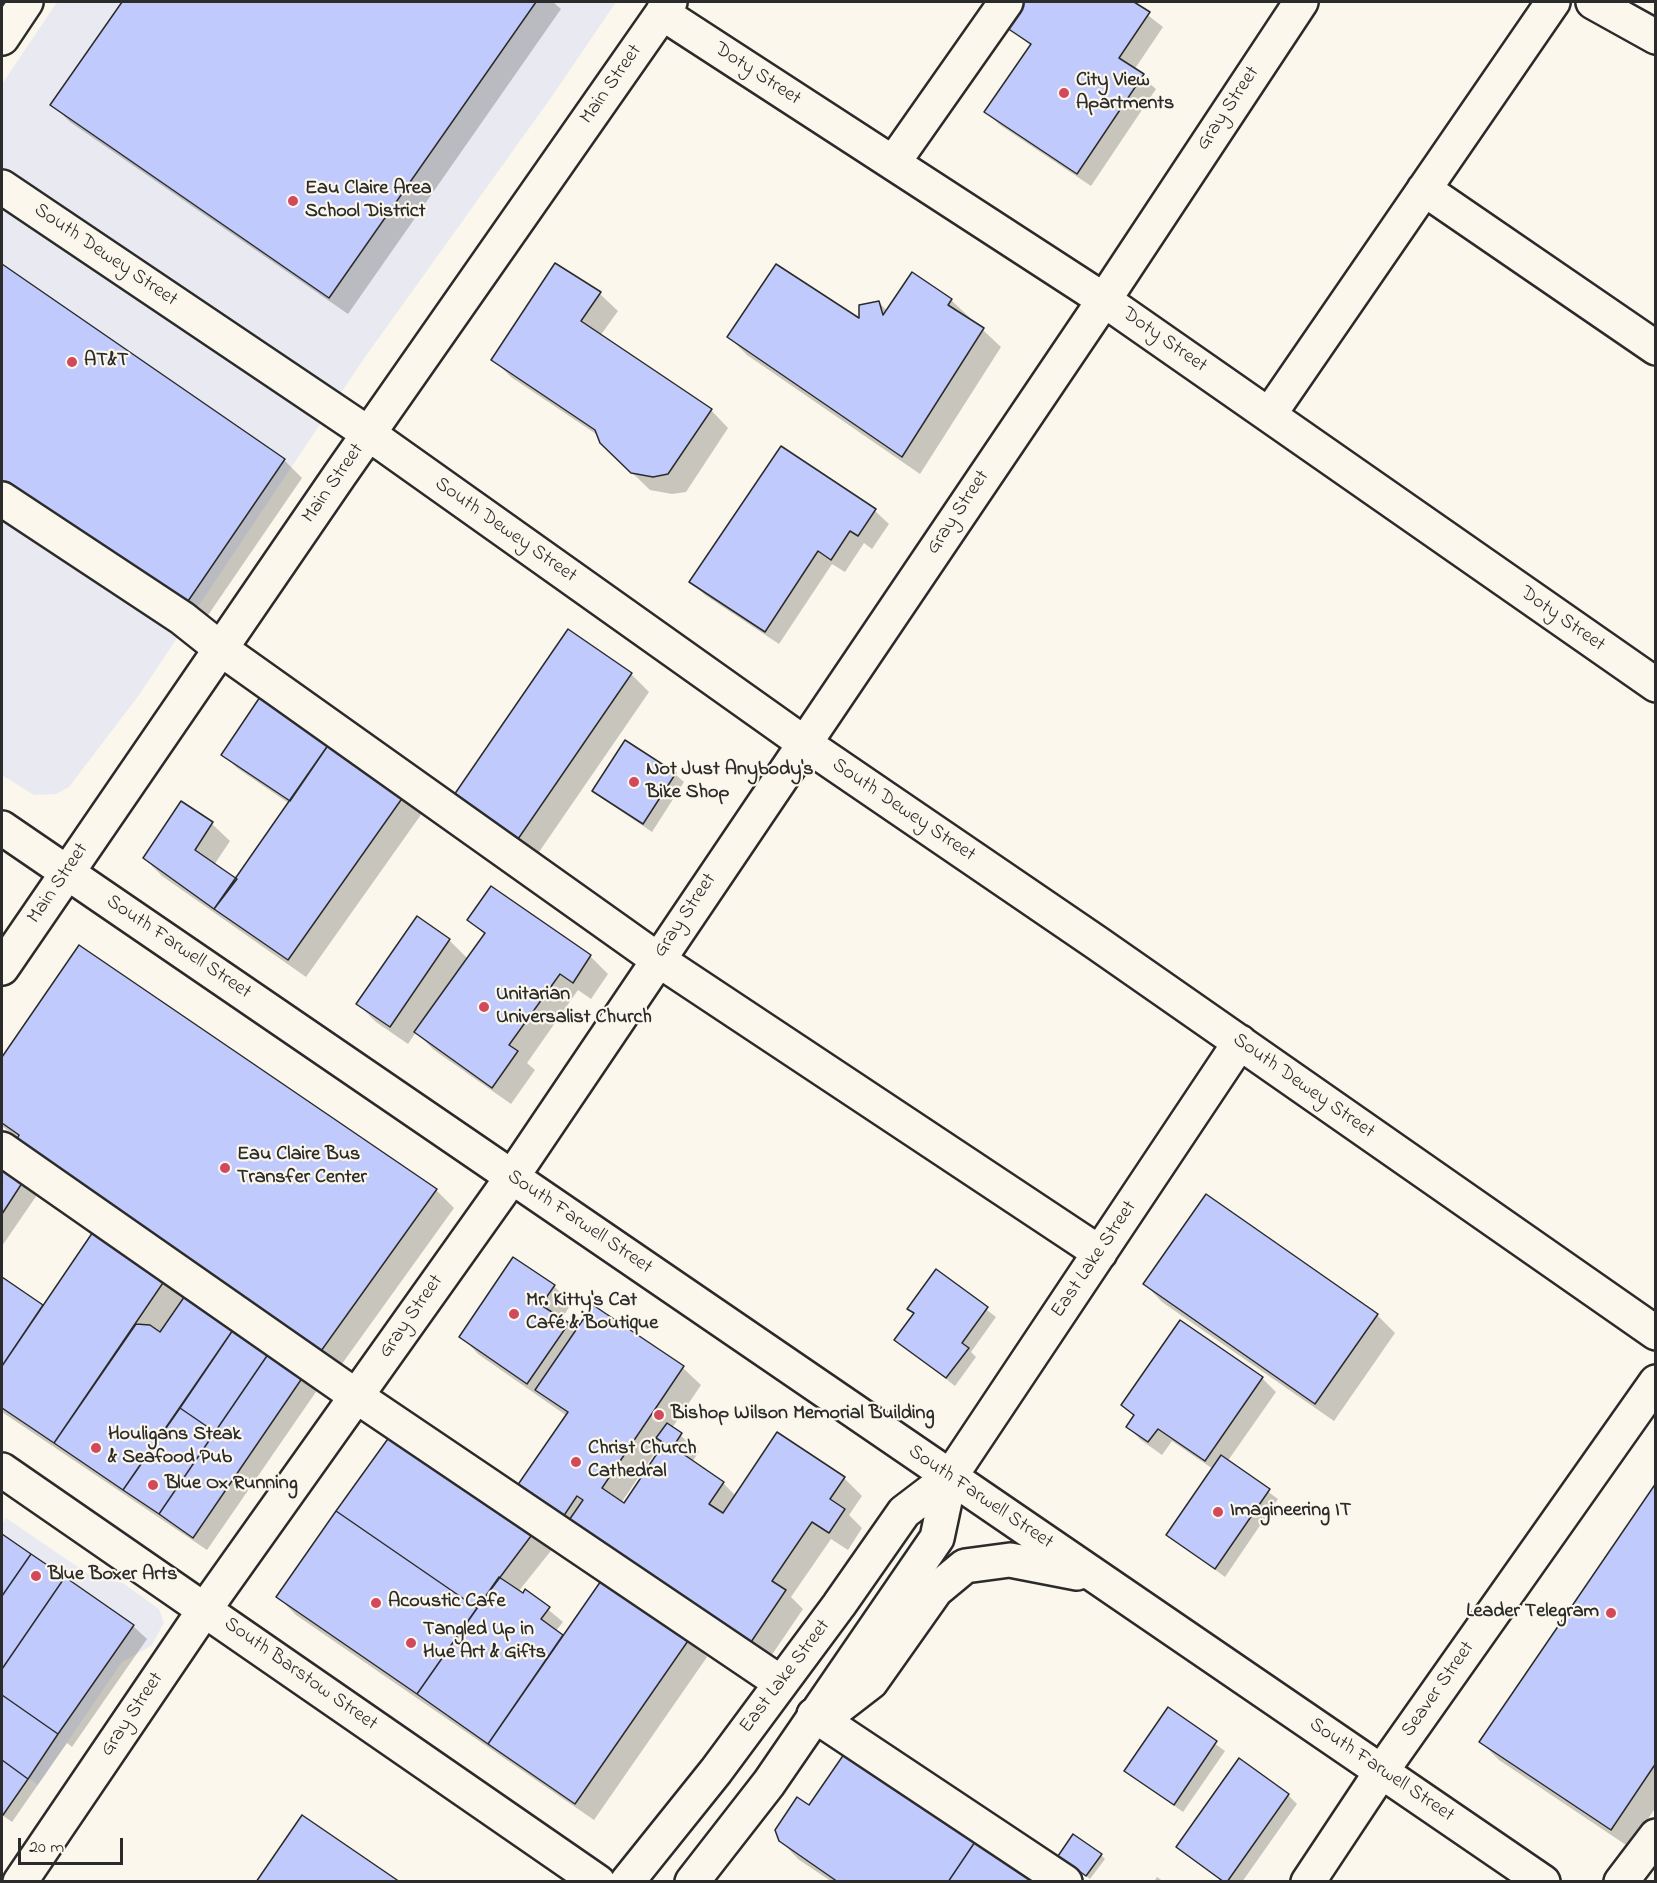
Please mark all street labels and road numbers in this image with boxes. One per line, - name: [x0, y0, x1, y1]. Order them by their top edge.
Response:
- street label: Doty Street: [709, 38, 805, 112]
- street label: Main Street: [576, 41, 648, 129]
- street label: Gray Street: [1192, 62, 1266, 156]
- street label: South Dewey Street: [29, 199, 181, 313]
- street label: Doty Street: [1117, 303, 1211, 379]
- street label: Main Street: [298, 440, 370, 528]
- street label: Gray Street: [922, 466, 996, 560]
- street label: South Dewey Street: [429, 473, 581, 589]
- street label: Doty Street: [1515, 582, 1609, 658]
- street label: South Dewey Street: [827, 754, 979, 868]
- street label: Main Street: [23, 839, 95, 929]
- street label: Gray Street: [649, 869, 723, 963]
- street label: South Farwell Street: [101, 891, 255, 1005]
- street label: South Dewey Street: [1227, 1029, 1379, 1145]
- street label: South Farwell Street: [502, 1166, 656, 1280]
- street label: East Lake Street: [1047, 1197, 1143, 1323]
- street label: Gray Street: [375, 1271, 449, 1363]
- street label: South Farwell Street: [903, 1441, 1057, 1555]
- street label: South Barstow Street: [219, 1613, 381, 1737]
- street label: East Lake Street: [735, 1615, 837, 1739]
- street label: Seaver Street: [1397, 1637, 1481, 1743]
- street label: Gray Street: [96, 1668, 170, 1762]
- street label: South Farwell Street: [1304, 1714, 1458, 1828]

